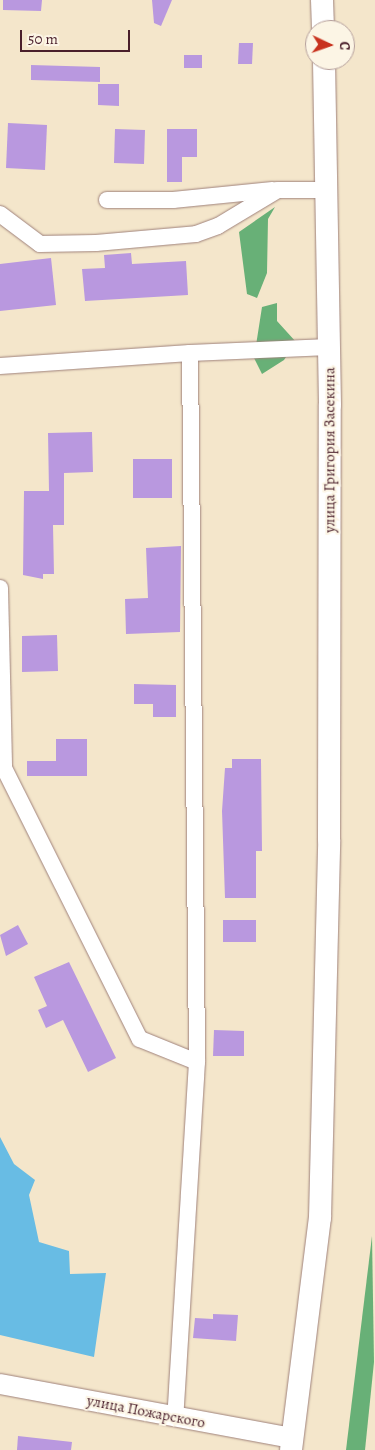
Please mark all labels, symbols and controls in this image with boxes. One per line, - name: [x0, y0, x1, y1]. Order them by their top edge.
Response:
- scale bar: [22, 20, 132, 52]
- north arrow: [305, 20, 355, 70]
- text: 50 m: [28, 29, 58, 49]
- text: С: [335, 41, 354, 51]
- street label: улица Григория Засекина: [321, 367, 339, 533]
- street label: улица Пожарского: [85, 1392, 207, 1432]

